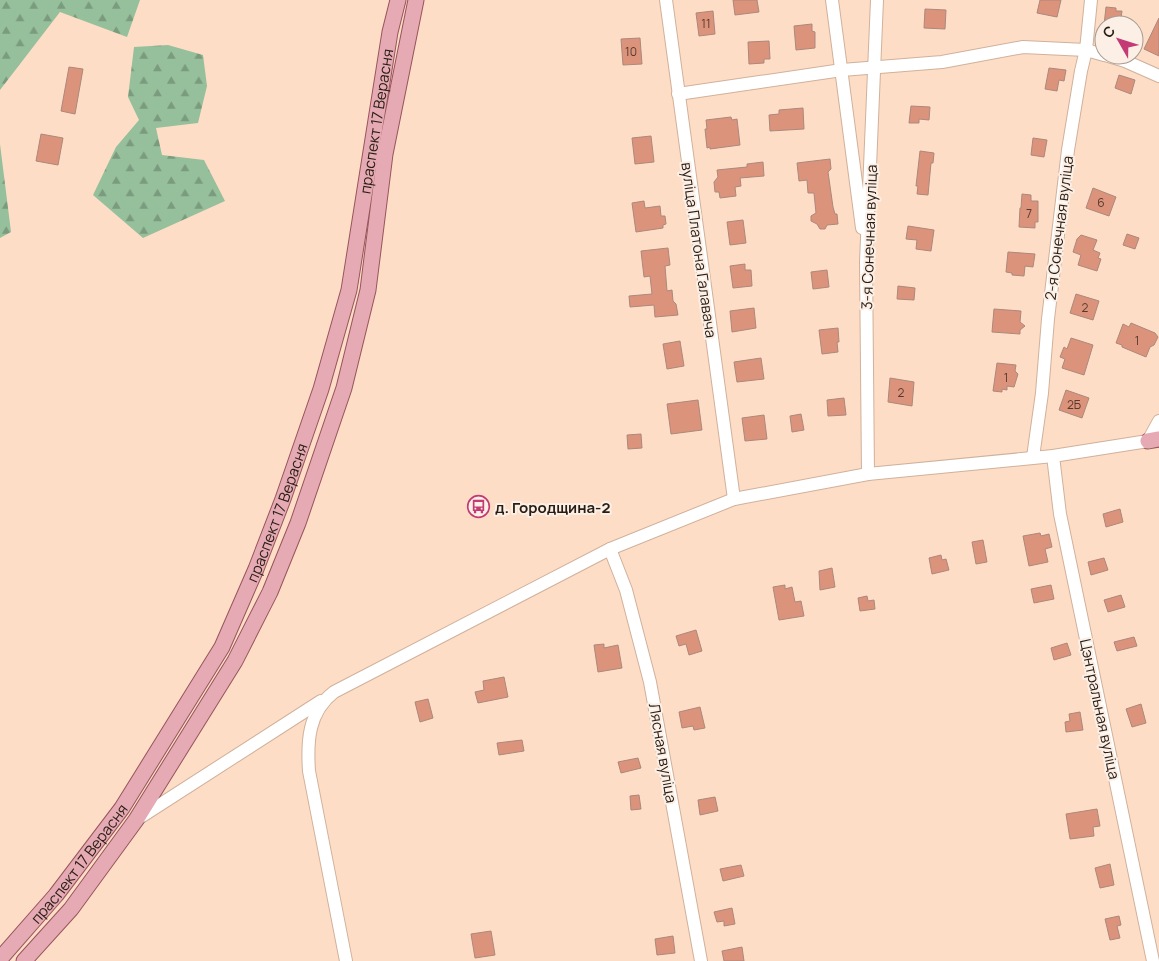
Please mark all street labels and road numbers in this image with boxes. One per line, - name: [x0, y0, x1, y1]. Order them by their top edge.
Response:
- street label: праспект 17 Верасня: [354, 47, 398, 195]
- street label: 2-я Сонечная вуліца: [1040, 155, 1078, 301]
- street label: вуліца Платона Галавача: [676, 161, 722, 339]
- street label: 3-я Сонечная вуліца: [856, 164, 882, 310]
- street label: праспект 17 Верасня: [241, 440, 312, 585]
- street label: Цэнтральная вуліца: [1075, 637, 1125, 781]
- street label: Лясная вуліца: [644, 701, 682, 805]
- street label: праспект 17 Верасня: [25, 799, 132, 928]

